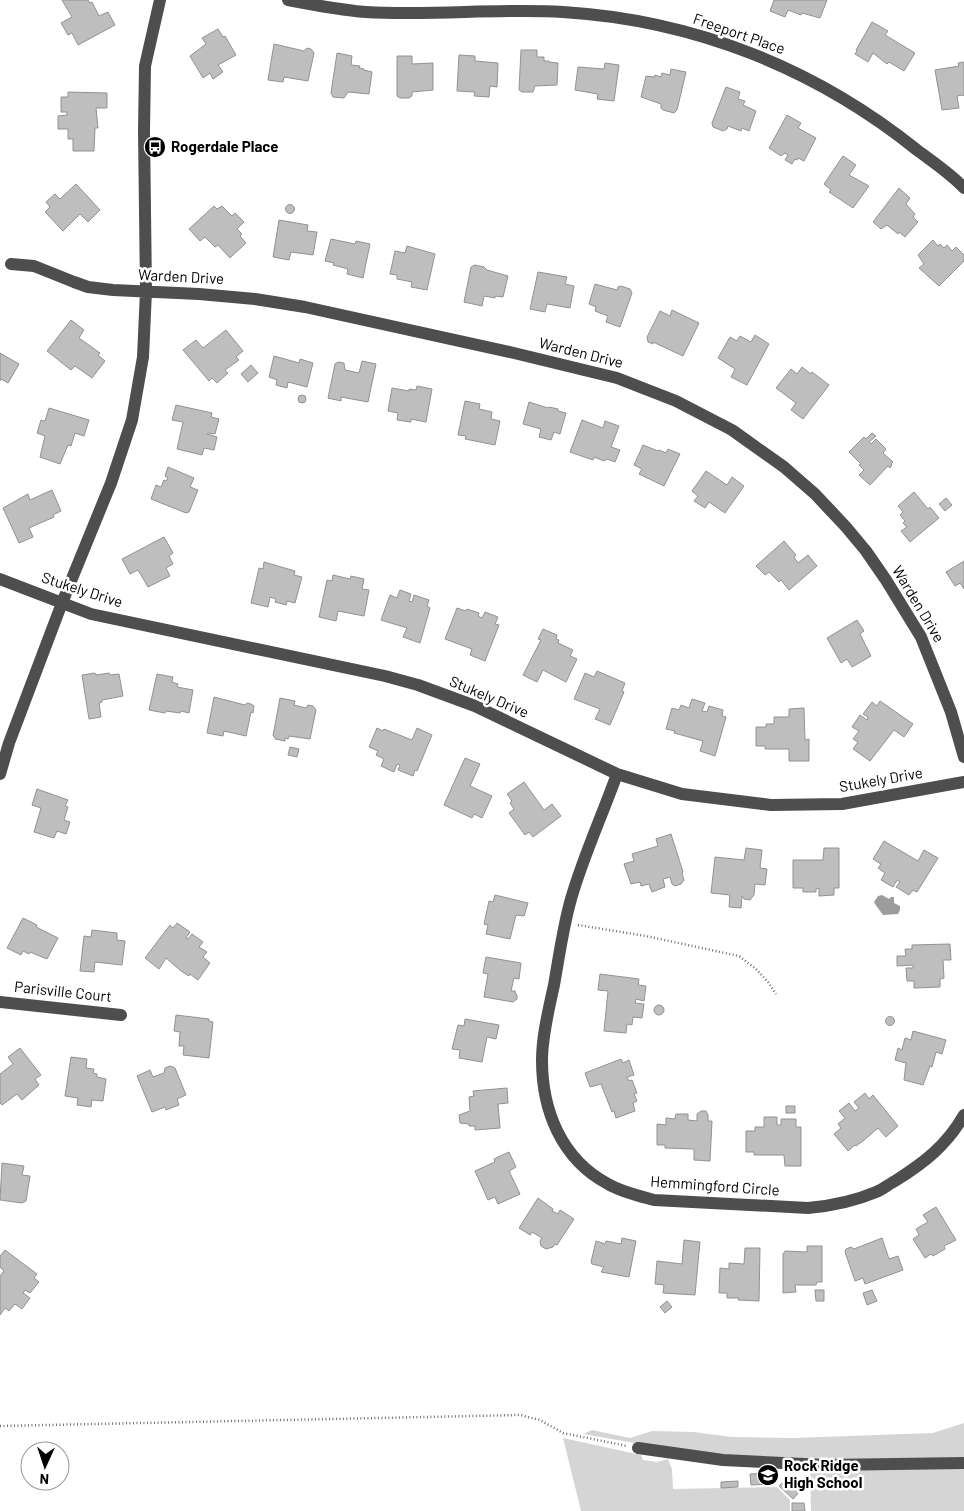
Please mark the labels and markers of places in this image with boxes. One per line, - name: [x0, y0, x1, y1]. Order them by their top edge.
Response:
- bus stop icon: Rogerdale Place: [143, 135, 167, 159]
- place label: Rogerdale Place: [171, 137, 279, 155]
- place label: Rock Ridge High School: [784, 1456, 862, 1491]
- school or university icon: Rock Ridge High School: [756, 1463, 780, 1487]

